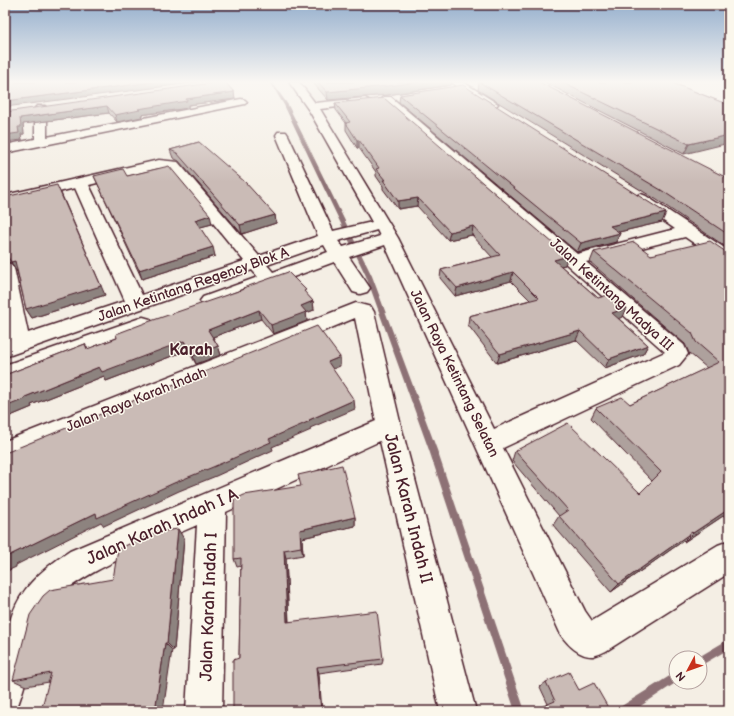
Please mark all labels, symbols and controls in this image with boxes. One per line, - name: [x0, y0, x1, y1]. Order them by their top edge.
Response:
- street label: Jalan Ketintang Madya III: [546, 234, 677, 354]
- street label: Jalan Ketintang Regency Blok A: [96, 244, 291, 325]
- street label: Jalan Raya Ketintang Selatan: [406, 287, 503, 460]
- district label: Karah: [169, 341, 213, 360]
- street label: Jalan Raya Karah Indah: [63, 363, 209, 435]
- street label: Jalan Karah Indah II: [380, 431, 436, 585]
- street label: Jalan Karah Indah I A: [83, 484, 242, 569]
- street label: Jalan Karah Indah I: [196, 532, 222, 682]
- north arrow: [668, 650, 708, 690]
- text: N: [673, 669, 688, 684]

